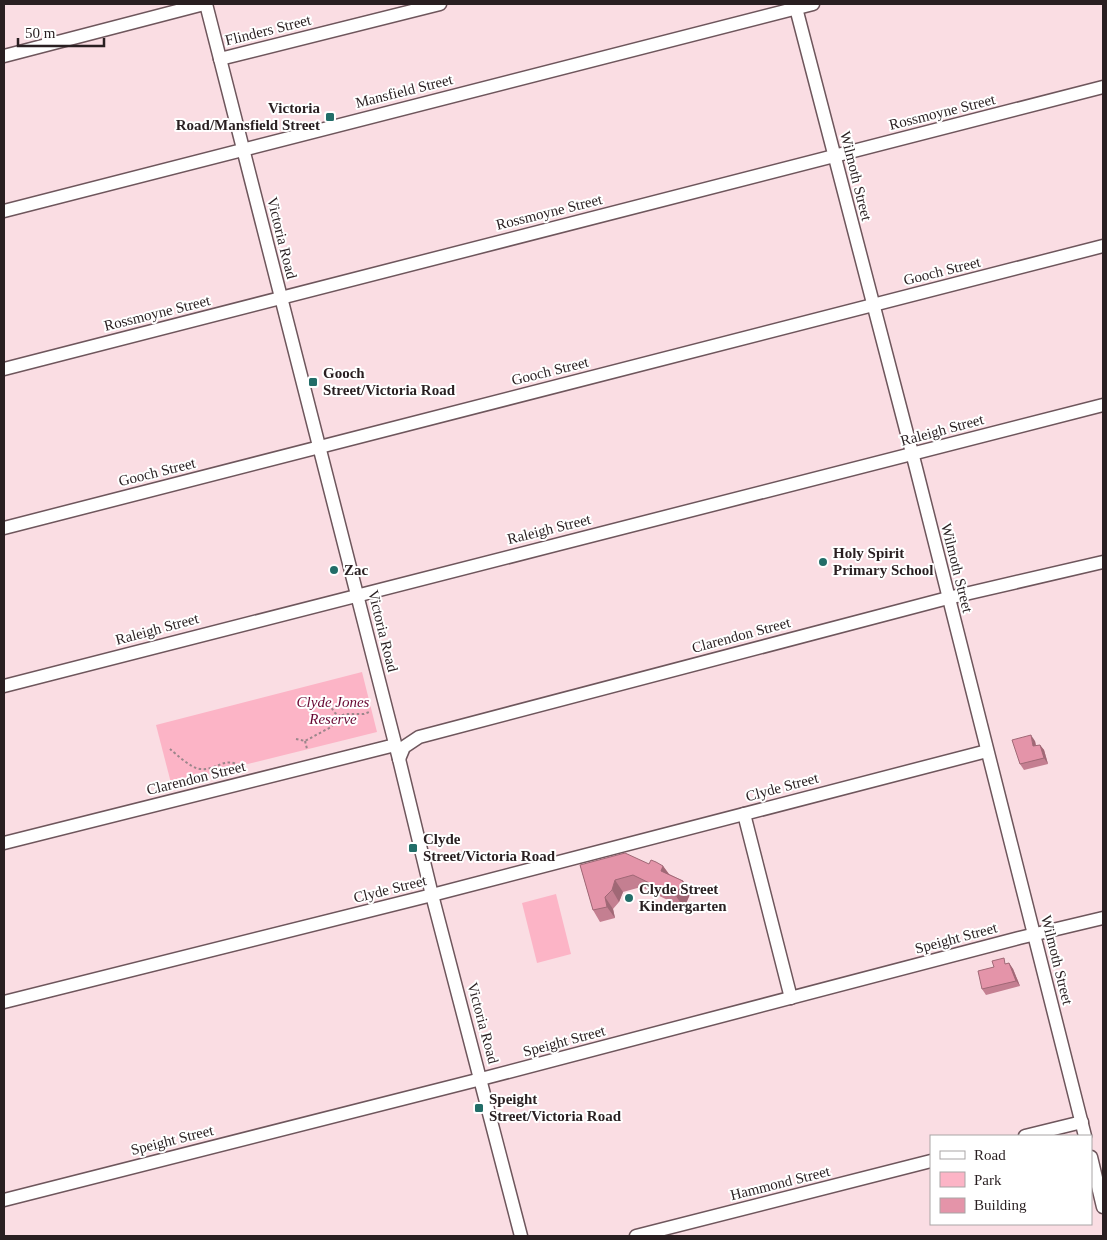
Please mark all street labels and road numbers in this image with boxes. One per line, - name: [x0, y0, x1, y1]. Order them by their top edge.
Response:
- street label: Flinders Street: [223, 11, 313, 48]
- street label: Mansfield Street: [354, 71, 455, 111]
- street label: Rossmoyne Street: [887, 91, 997, 133]
- street label: Wilmoth Street: [837, 130, 875, 223]
- street label: Rossmoyne Street: [494, 191, 604, 233]
- street label: Victoria Road: [264, 195, 300, 281]
- street label: Gooch Street: [902, 254, 983, 288]
- street label: Rossmoyne Street: [102, 292, 212, 334]
- street label: Gooch Street: [510, 354, 591, 388]
- street label: Raleigh Street: [899, 411, 986, 449]
- street label: Gooch Street: [117, 455, 198, 489]
- street label: Raleigh Street: [506, 511, 593, 547]
- street label: Wilmoth Street: [938, 522, 976, 615]
- street label: Victoria Road: [365, 588, 401, 674]
- street label: Raleigh Street: [114, 610, 201, 648]
- street label: Clarendon Street: [690, 614, 793, 656]
- street label: Clarendon Street: [145, 758, 248, 798]
- street label: Clyde Street: [744, 769, 821, 804]
- street label: Clyde Street: [352, 872, 429, 906]
- street label: Wilmoth Street: [1038, 914, 1076, 1007]
- street label: Speight Street: [913, 919, 1000, 957]
- street label: Victoria Road: [464, 981, 502, 1066]
- street label: Speight Street: [521, 1022, 608, 1060]
- street label: Speight Street: [129, 1122, 216, 1158]
- street label: Hammond Street: [729, 1163, 832, 1203]

